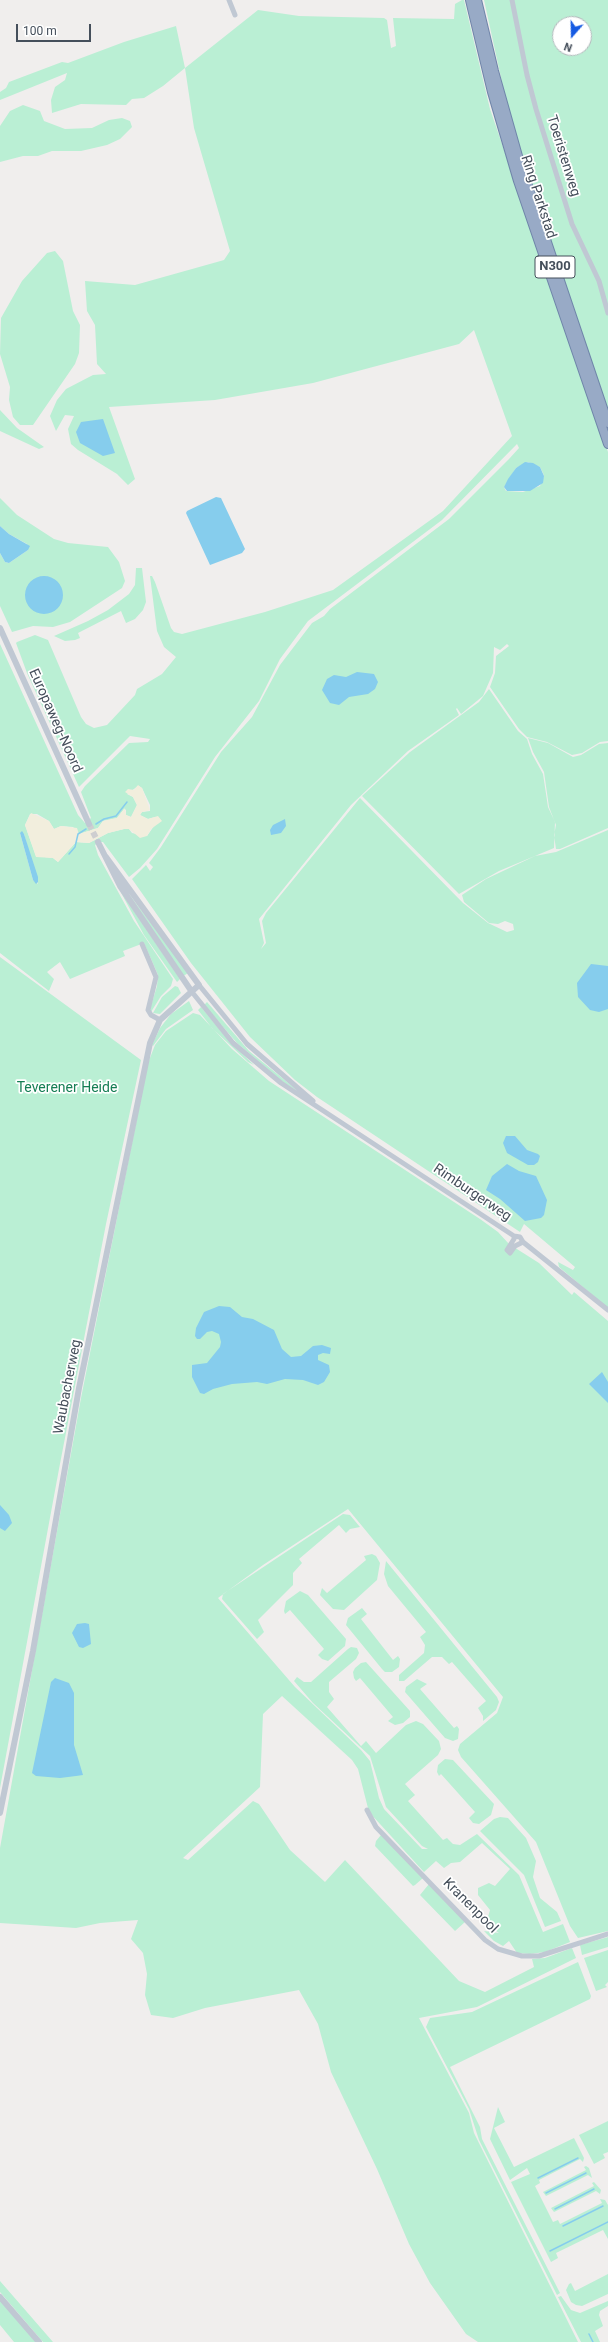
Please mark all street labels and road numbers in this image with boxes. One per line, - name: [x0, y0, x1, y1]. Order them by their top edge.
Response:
- street label: Toeristenweg: [543, 113, 583, 199]
- street label: Ring Parkstad: [517, 153, 559, 241]
- road number: N300: [535, 256, 575, 278]
- street label: Europaweg-Noord: [25, 667, 85, 775]
- street label: Rimburgerweg: [430, 1161, 514, 1225]
- street label: Waubacherweg: [51, 1338, 85, 1436]
- street label: Kranenpool: [439, 1875, 501, 1937]

